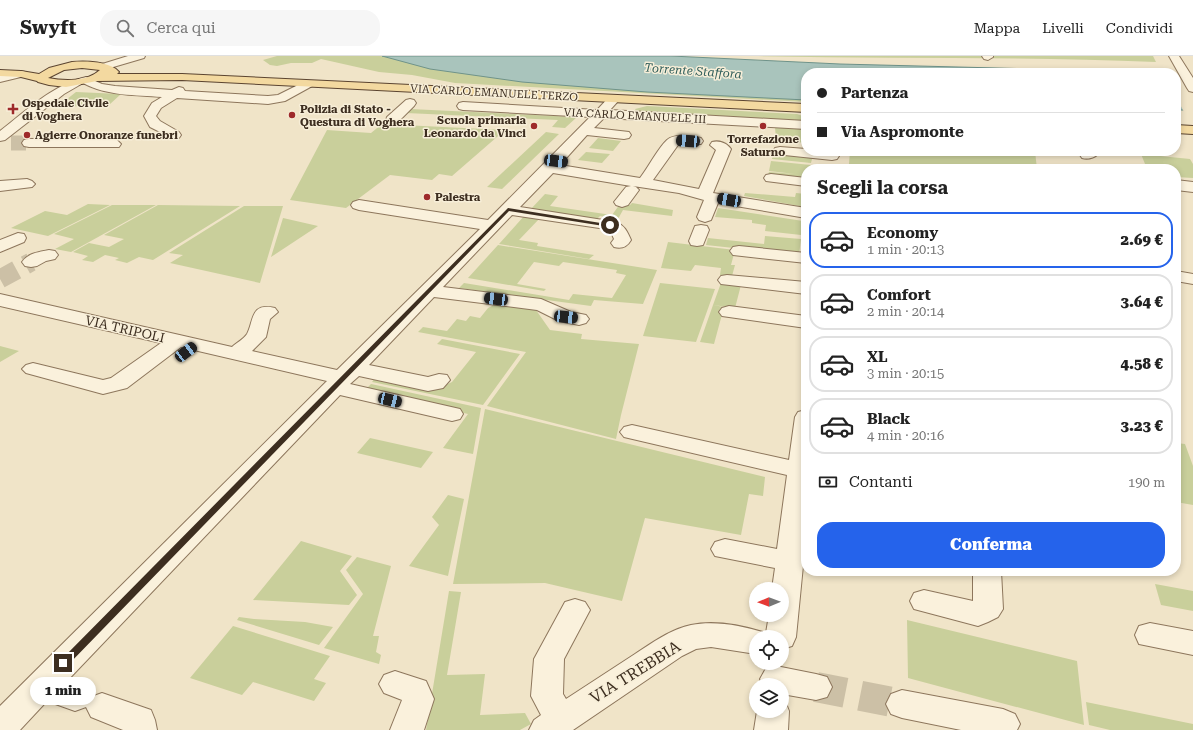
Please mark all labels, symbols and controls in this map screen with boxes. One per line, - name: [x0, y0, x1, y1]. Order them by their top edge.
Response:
- search box: [100, 10, 380, 46]
- text: Swyft: [20, 16, 76, 39]
- icon: search: [114, 17, 136, 39]
- text: Cerca qui: [146, 19, 216, 37]
- text: Mappa: [974, 20, 1020, 36]
- text: Livelli: [1042, 20, 1084, 36]
- text: Condividi: [1106, 20, 1173, 36]
- water label: Torrente Staffora: [644, 61, 742, 81]
- street label: VIA CARLO EMANUELE TERZO: [410, 82, 578, 104]
- text: Partenza: [841, 84, 908, 102]
- place label: Ospedale Civile di Voghera: [22, 97, 109, 123]
- marker: Ospedale Civile di Voghera: [7, 103, 19, 115]
- place label: Polizia di Stato - Questura di Voghera: [300, 103, 415, 129]
- street label: VIA CARLO EMANUELE III: [563, 106, 707, 126]
- marker: Polizia di Stato - Questura di Voghera: [287, 110, 297, 120]
- place label: Scuola primaria Leonardo da Vinci: [424, 114, 527, 140]
- marker: Scuola primaria Leonardo da Vinci: [529, 121, 539, 131]
- marker: Torrefazione Saturno: [758, 121, 768, 131]
- text: Via Aspromonte: [841, 123, 964, 141]
- place label: Agierre Onoranze funebri: [35, 129, 178, 142]
- marker: Agierre Onoranze funebri: [22, 130, 32, 140]
- place label: Torrefazione Saturno: [727, 133, 799, 159]
- car: [676, 134, 700, 148]
- car: [543, 154, 569, 168]
- text: Scegli la corsa: [817, 177, 948, 198]
- place label: Palestra: [435, 191, 481, 204]
- marker: Palestra: [422, 192, 432, 202]
- car: [716, 192, 742, 208]
- route start: [601, 216, 619, 234]
- icon: car: [819, 222, 855, 258]
- text: Economy: [867, 224, 938, 242]
- text: 2.69 €: [1121, 231, 1163, 249]
- text: 1 min · 20:13: [867, 242, 944, 257]
- icon: car: [819, 284, 855, 320]
- text: Comfort: [867, 286, 931, 304]
- car: [483, 292, 509, 306]
- text: 3.64 €: [1121, 293, 1163, 311]
- text: 2 min · 20:14: [867, 304, 944, 319]
- car: [553, 310, 579, 324]
- street label: VIA TRIPOLI: [84, 313, 166, 345]
- car: [173, 340, 199, 364]
- icon: car: [819, 346, 855, 382]
- text: XL: [867, 348, 888, 366]
- text: 4.58 €: [1121, 355, 1163, 373]
- text: 3 min · 20:15: [867, 366, 944, 381]
- car: [377, 391, 403, 409]
- icon: car: [819, 408, 855, 444]
- text: Black: [867, 410, 910, 428]
- text: 3.23 €: [1121, 417, 1163, 435]
- text: 4 min · 20:16: [867, 428, 944, 443]
- icon: cash: [817, 471, 839, 493]
- text: Contanti: [849, 473, 912, 491]
- text: 190 m: [1128, 475, 1165, 490]
- button: Conferma: [817, 522, 1165, 568]
- north arrow: [749, 582, 789, 622]
- map controls: [749, 582, 789, 718]
- button: locate: [749, 630, 789, 670]
- street label: VIA TREBBIA: [586, 636, 684, 707]
- route end: [54, 654, 72, 672]
- callout: 1 min: [30, 677, 96, 705]
- button: layers: [749, 678, 789, 718]
- text: 1 min: [45, 683, 81, 698]

